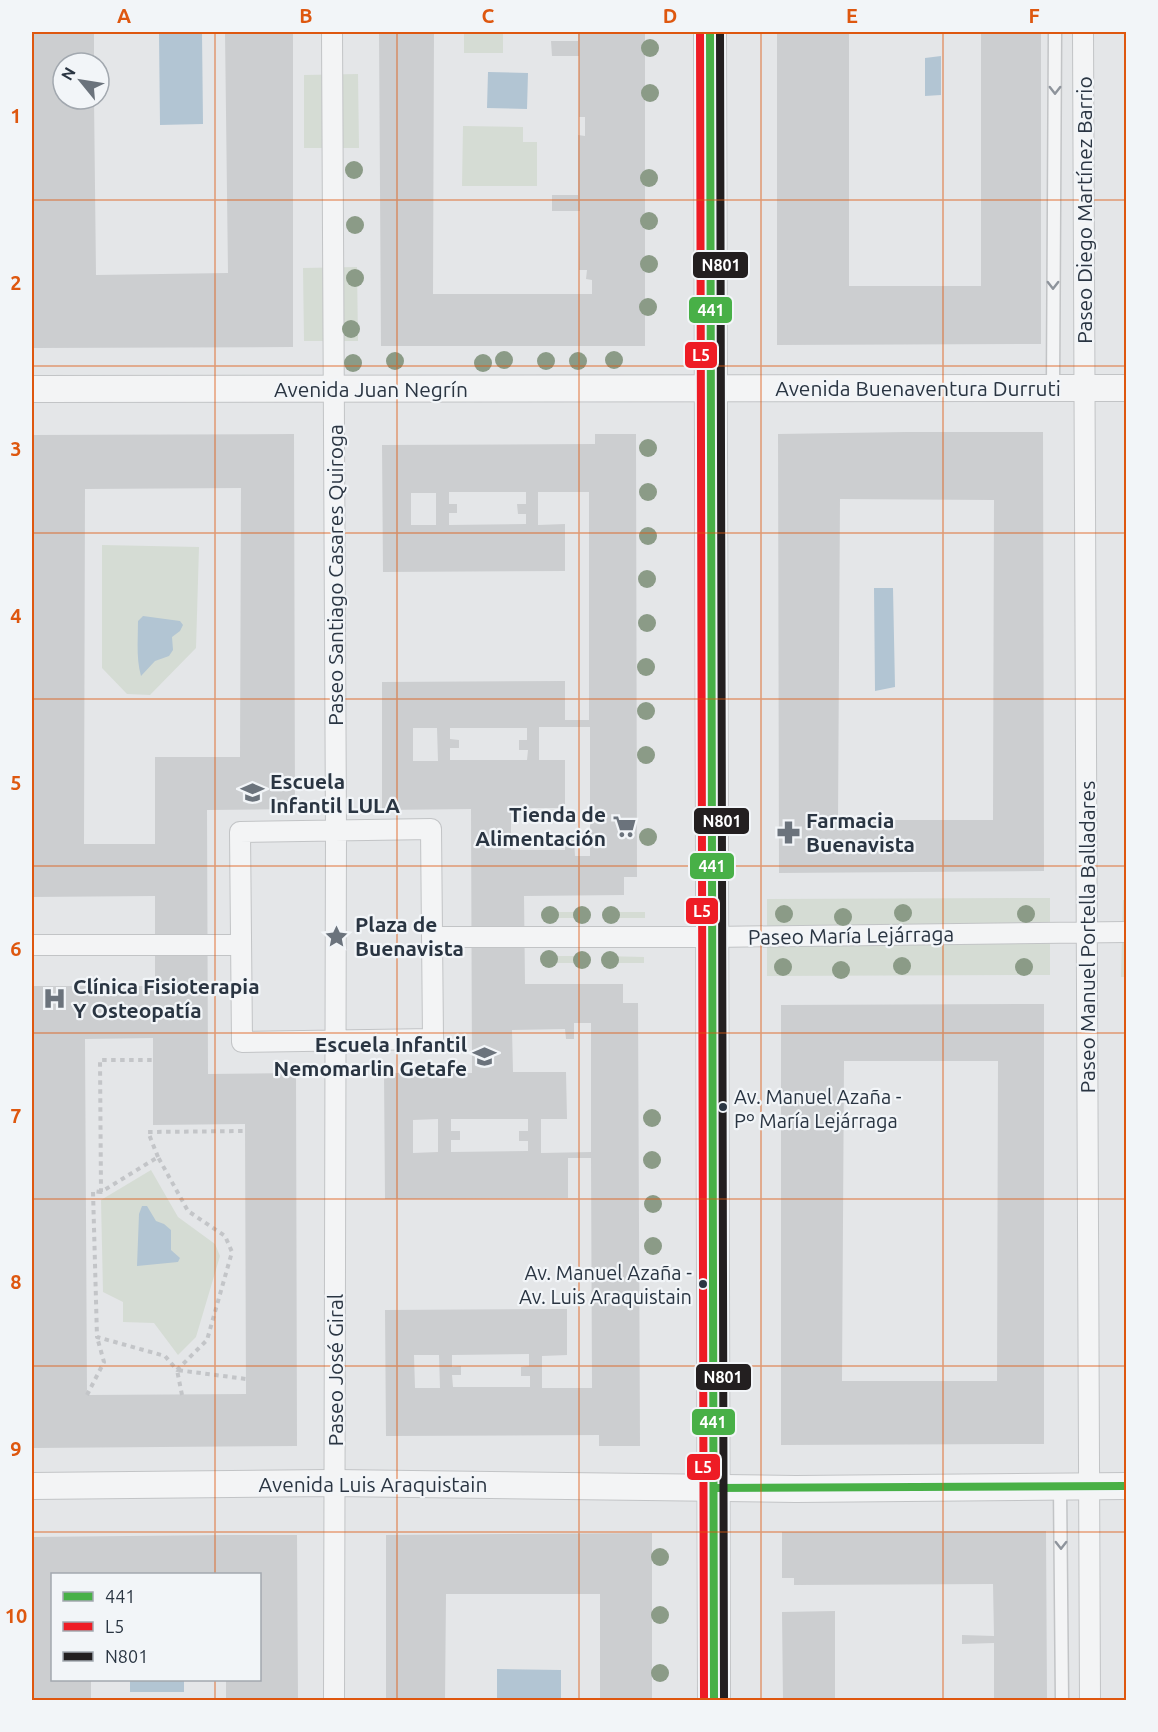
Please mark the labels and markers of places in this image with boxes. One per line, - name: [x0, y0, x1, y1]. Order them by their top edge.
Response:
- place label: Escuela Infantil LULA: [270, 769, 400, 817]
- school or university icon: Escuela Infantil LULA: [239, 780, 265, 806]
- place label: Tienda de Alimentación: [475, 802, 606, 850]
- place label: Farmacia Buenavista: [806, 808, 915, 856]
- supermarket icon: Tienda de Alimentación: [611, 813, 637, 839]
- pharmacy icon: Farmacia Buenavista: [775, 819, 801, 845]
- place label: Plaza de Buenavista: [355, 912, 464, 960]
- place icon: Plaza de Buenavista: [324, 923, 350, 949]
- place label: Clínica Fisioterapia Y Osteopatía: [73, 974, 260, 1022]
- hospital icon: Clínica Fisioterapia Y Osteopatía: [42, 985, 68, 1011]
- place label: Escuela Infantil Nemomarlin Getafe: [274, 1032, 467, 1080]
- school or university icon: Escuela Infantil Nemomarlin Getafe: [472, 1043, 498, 1069]
- place label: Av. Manuel Azaña - Pº María Lejárraga: [734, 1085, 902, 1132]
- marker: Av. Manuel Azaña - Pº María Lejárraga: [717, 1101, 729, 1113]
- place label: Av. Manuel Azaña - Av. Luis Araquistain: [519, 1261, 692, 1308]
- marker: Av. Manuel Azaña - Av. Luis Araquistain: [697, 1278, 709, 1290]

